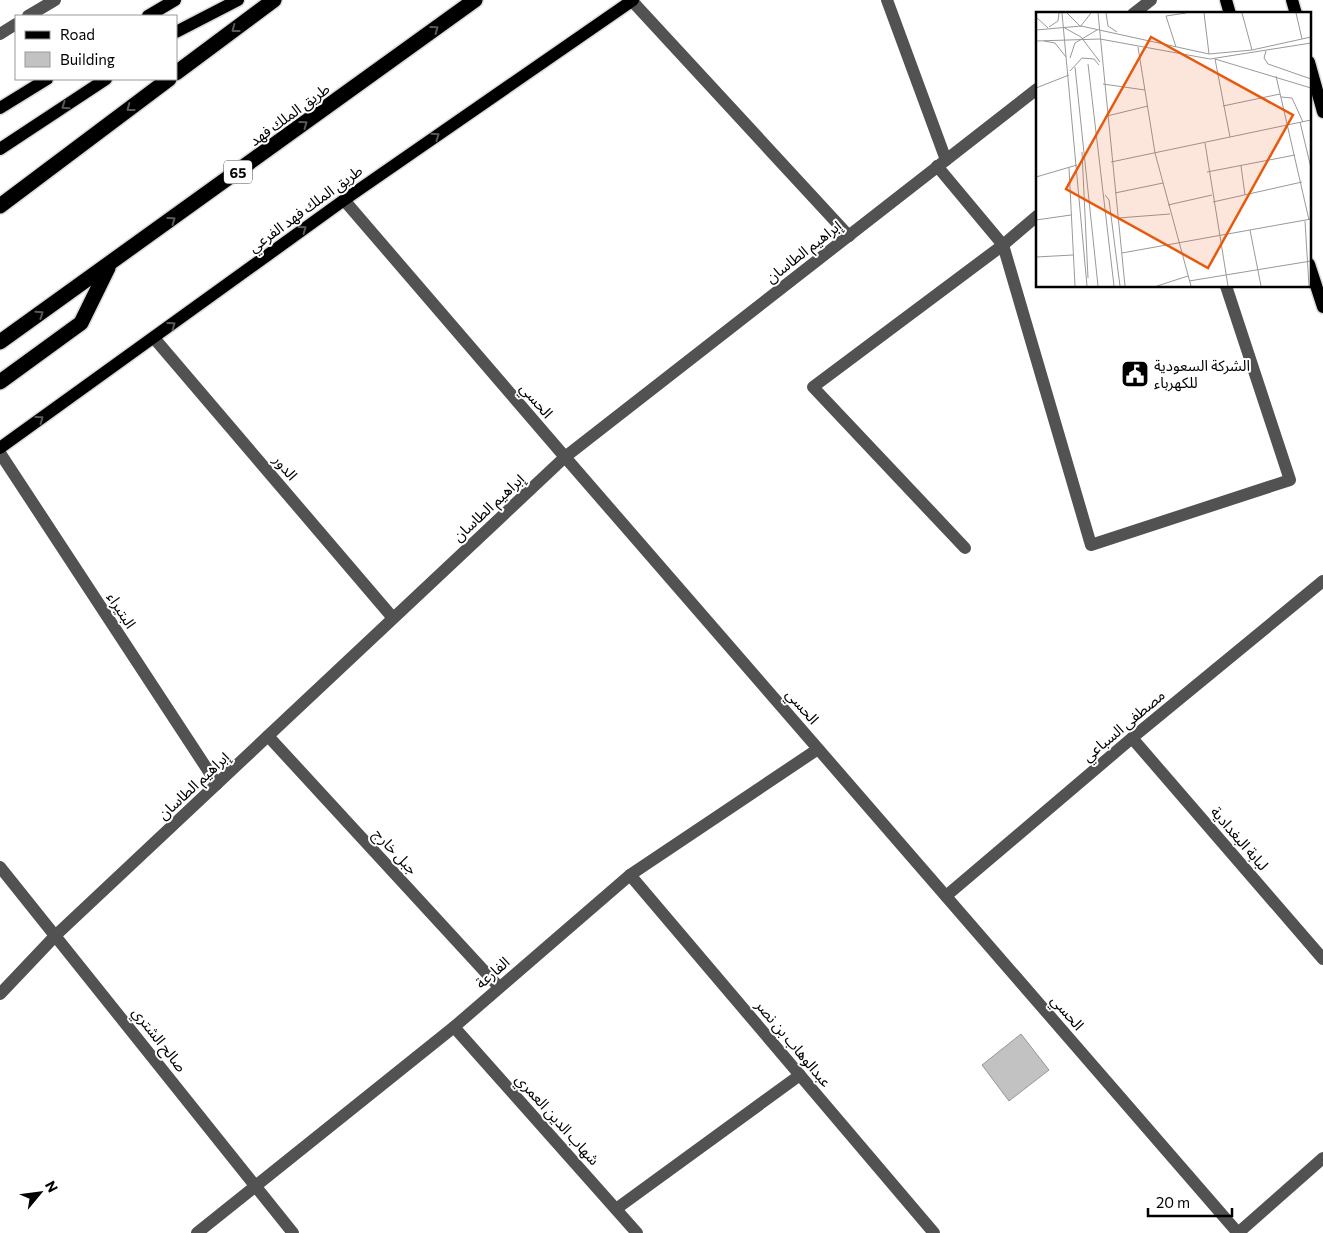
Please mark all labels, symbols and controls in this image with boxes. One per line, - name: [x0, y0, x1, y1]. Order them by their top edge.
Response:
- inset map: [1036, 12, 1310, 288]
- legend: [15, 15, 178, 80]
- one-way arrow: [232, 24, 241, 32]
- text: Road: [60, 25, 95, 43]
- one-way arrow: [429, 26, 439, 35]
- text: Building: [60, 50, 115, 68]
- street label: طريق الملك فهد: [245, 79, 334, 151]
- one-way arrow: [62, 100, 71, 109]
- one-way arrow: [126, 102, 136, 111]
- one-way arrow: [298, 122, 307, 130]
- one-way arrow: [431, 133, 440, 142]
- road number: 65: [224, 160, 252, 183]
- street label: طريق الملك فهد الفرعي: [244, 161, 368, 258]
- street label: إبراهيم الطاسان: [762, 215, 847, 288]
- one-way arrow: [166, 217, 176, 226]
- one-way arrow: [297, 226, 307, 235]
- one-way arrow: [34, 311, 44, 320]
- one-way arrow: [166, 322, 175, 330]
- place label: الشركة السعودية للكهرباء: [1154, 356, 1250, 392]
- public building icon: الشركة السعودية للكهرباء: [1120, 359, 1150, 389]
- street label: الحسي: [514, 379, 557, 424]
- one-way arrow: [34, 416, 44, 425]
- street label: الدور: [269, 450, 302, 484]
- street label: إبراهيم الطاسان: [449, 469, 530, 547]
- street label: البتيراء: [103, 589, 140, 632]
- street label: الحسي: [780, 685, 823, 730]
- street label: مصطفى السباعي: [1078, 685, 1170, 767]
- street label: إبراهيم الطاسان: [154, 747, 235, 825]
- street label: لبابة البغدادية: [1207, 802, 1273, 874]
- street label: جبل خارج: [367, 824, 422, 880]
- street label: الفارعة: [471, 952, 513, 992]
- street label: الحسي: [1045, 991, 1088, 1036]
- street label: عبدالوهاب بن نصر: [751, 995, 836, 1091]
- street label: صالح الشتري: [126, 1003, 191, 1078]
- street label: شهاب الدين العمري: [510, 1070, 604, 1171]
- north arrow: [15, 1168, 65, 1218]
- text: N: [42, 1178, 62, 1195]
- scale bar: [1148, 1186, 1232, 1218]
- text: 20 m: [1156, 1193, 1190, 1211]

